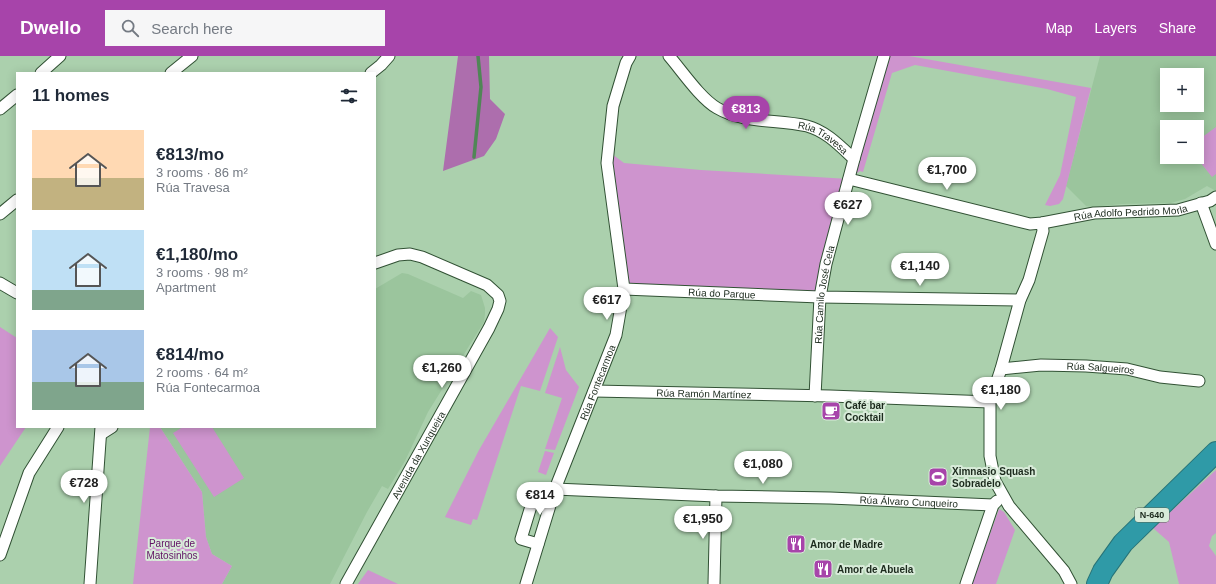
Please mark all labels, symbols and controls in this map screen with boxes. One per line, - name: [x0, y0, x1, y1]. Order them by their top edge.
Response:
- search box: [105, 10, 385, 46]
- text: Dwello: [20, 17, 81, 38]
- icon: search: [119, 17, 141, 39]
- text: Search here: [151, 20, 233, 37]
- text: Map: [1045, 20, 1073, 36]
- text: Layers: [1095, 20, 1137, 36]
- text: Share: [1159, 20, 1196, 36]
- map controls: [1160, 68, 1204, 164]
- button: +: [1160, 68, 1204, 112]
- icon: filters: [338, 85, 360, 107]
- text: 11 homes: [32, 86, 110, 105]
- pin: €813: [722, 96, 770, 130]
- text: €813: [732, 101, 760, 116]
- street label: Rúa Travesa: [797, 119, 851, 156]
- button: −: [1160, 120, 1204, 164]
- text: €813/mo: [156, 145, 224, 164]
- icon: home: [64, 146, 112, 194]
- pin: €1,700: [914, 157, 980, 191]
- text: €1,700: [927, 162, 967, 177]
- text: 3 rooms · 86 m²: [156, 165, 248, 180]
- text: Rúa Travesa: [156, 180, 230, 195]
- pin: €627: [824, 192, 872, 226]
- text: €627: [834, 197, 862, 212]
- street label: Rúa Adolfo Pedrido Morla: [1073, 202, 1189, 222]
- street label: Rúa Camilo José Cela: [812, 244, 836, 344]
- text: €1,180/mo: [156, 245, 238, 264]
- icon: home: [64, 246, 112, 294]
- pin: €1,140: [887, 253, 953, 287]
- text: €1,140: [900, 258, 940, 273]
- text: 3 rooms · 98 m²: [156, 265, 248, 280]
- text: Apartment: [156, 280, 216, 295]
- street label: Rúa do Parque: [688, 286, 756, 300]
- pin: €617: [583, 287, 631, 321]
- text: €617: [593, 292, 621, 307]
- street label: Rúa Fontecarmoa: [577, 343, 617, 422]
- text: €814/mo: [156, 345, 224, 364]
- icon: home: [64, 346, 112, 394]
- pin: €1,260: [409, 355, 475, 389]
- text: €1,260: [422, 360, 462, 375]
- street label: Rúa Salgueiros: [1066, 360, 1136, 376]
- text: 2 rooms · 64 m²: [156, 365, 248, 380]
- pin: €1,180: [968, 377, 1034, 411]
- text: Rúa Fontecarmoa: [156, 380, 260, 395]
- text: €1,180: [981, 382, 1021, 397]
- street label: Rúa Ramón Martínez: [656, 387, 752, 400]
- cafe icon: Café bar Cocktail: [820, 400, 842, 422]
- place label: Café bar Cocktail: [845, 400, 885, 423]
- street label: Avenida da Xunqueira: [389, 409, 447, 500]
- pin: €1,080: [730, 451, 796, 485]
- text: €1,080: [743, 456, 783, 471]
- sports icon: Ximnasio Squash Sobradelo: [927, 466, 949, 488]
- place label: Ximnasio Squash Sobradelo: [952, 466, 1035, 489]
- pin: €728: [60, 470, 108, 504]
- text: €728: [70, 475, 98, 490]
- pin: €814: [516, 482, 564, 516]
- text: €814: [526, 487, 554, 502]
- street label: Rúa Álvaro Cunqueiro: [859, 494, 959, 509]
- pin: €1,950: [670, 506, 736, 540]
- road number: N-640: [1135, 508, 1169, 522]
- text: €1,950: [683, 511, 723, 526]
- restaurant icon: Amor de Madre: [785, 533, 807, 555]
- park label: Parque de Matosinhos: [146, 538, 198, 561]
- place label: Amor de Madre: [810, 539, 883, 550]
- restaurant icon: Amor de Abuela: [812, 558, 834, 580]
- place label: Amor de Abuela: [837, 564, 914, 575]

